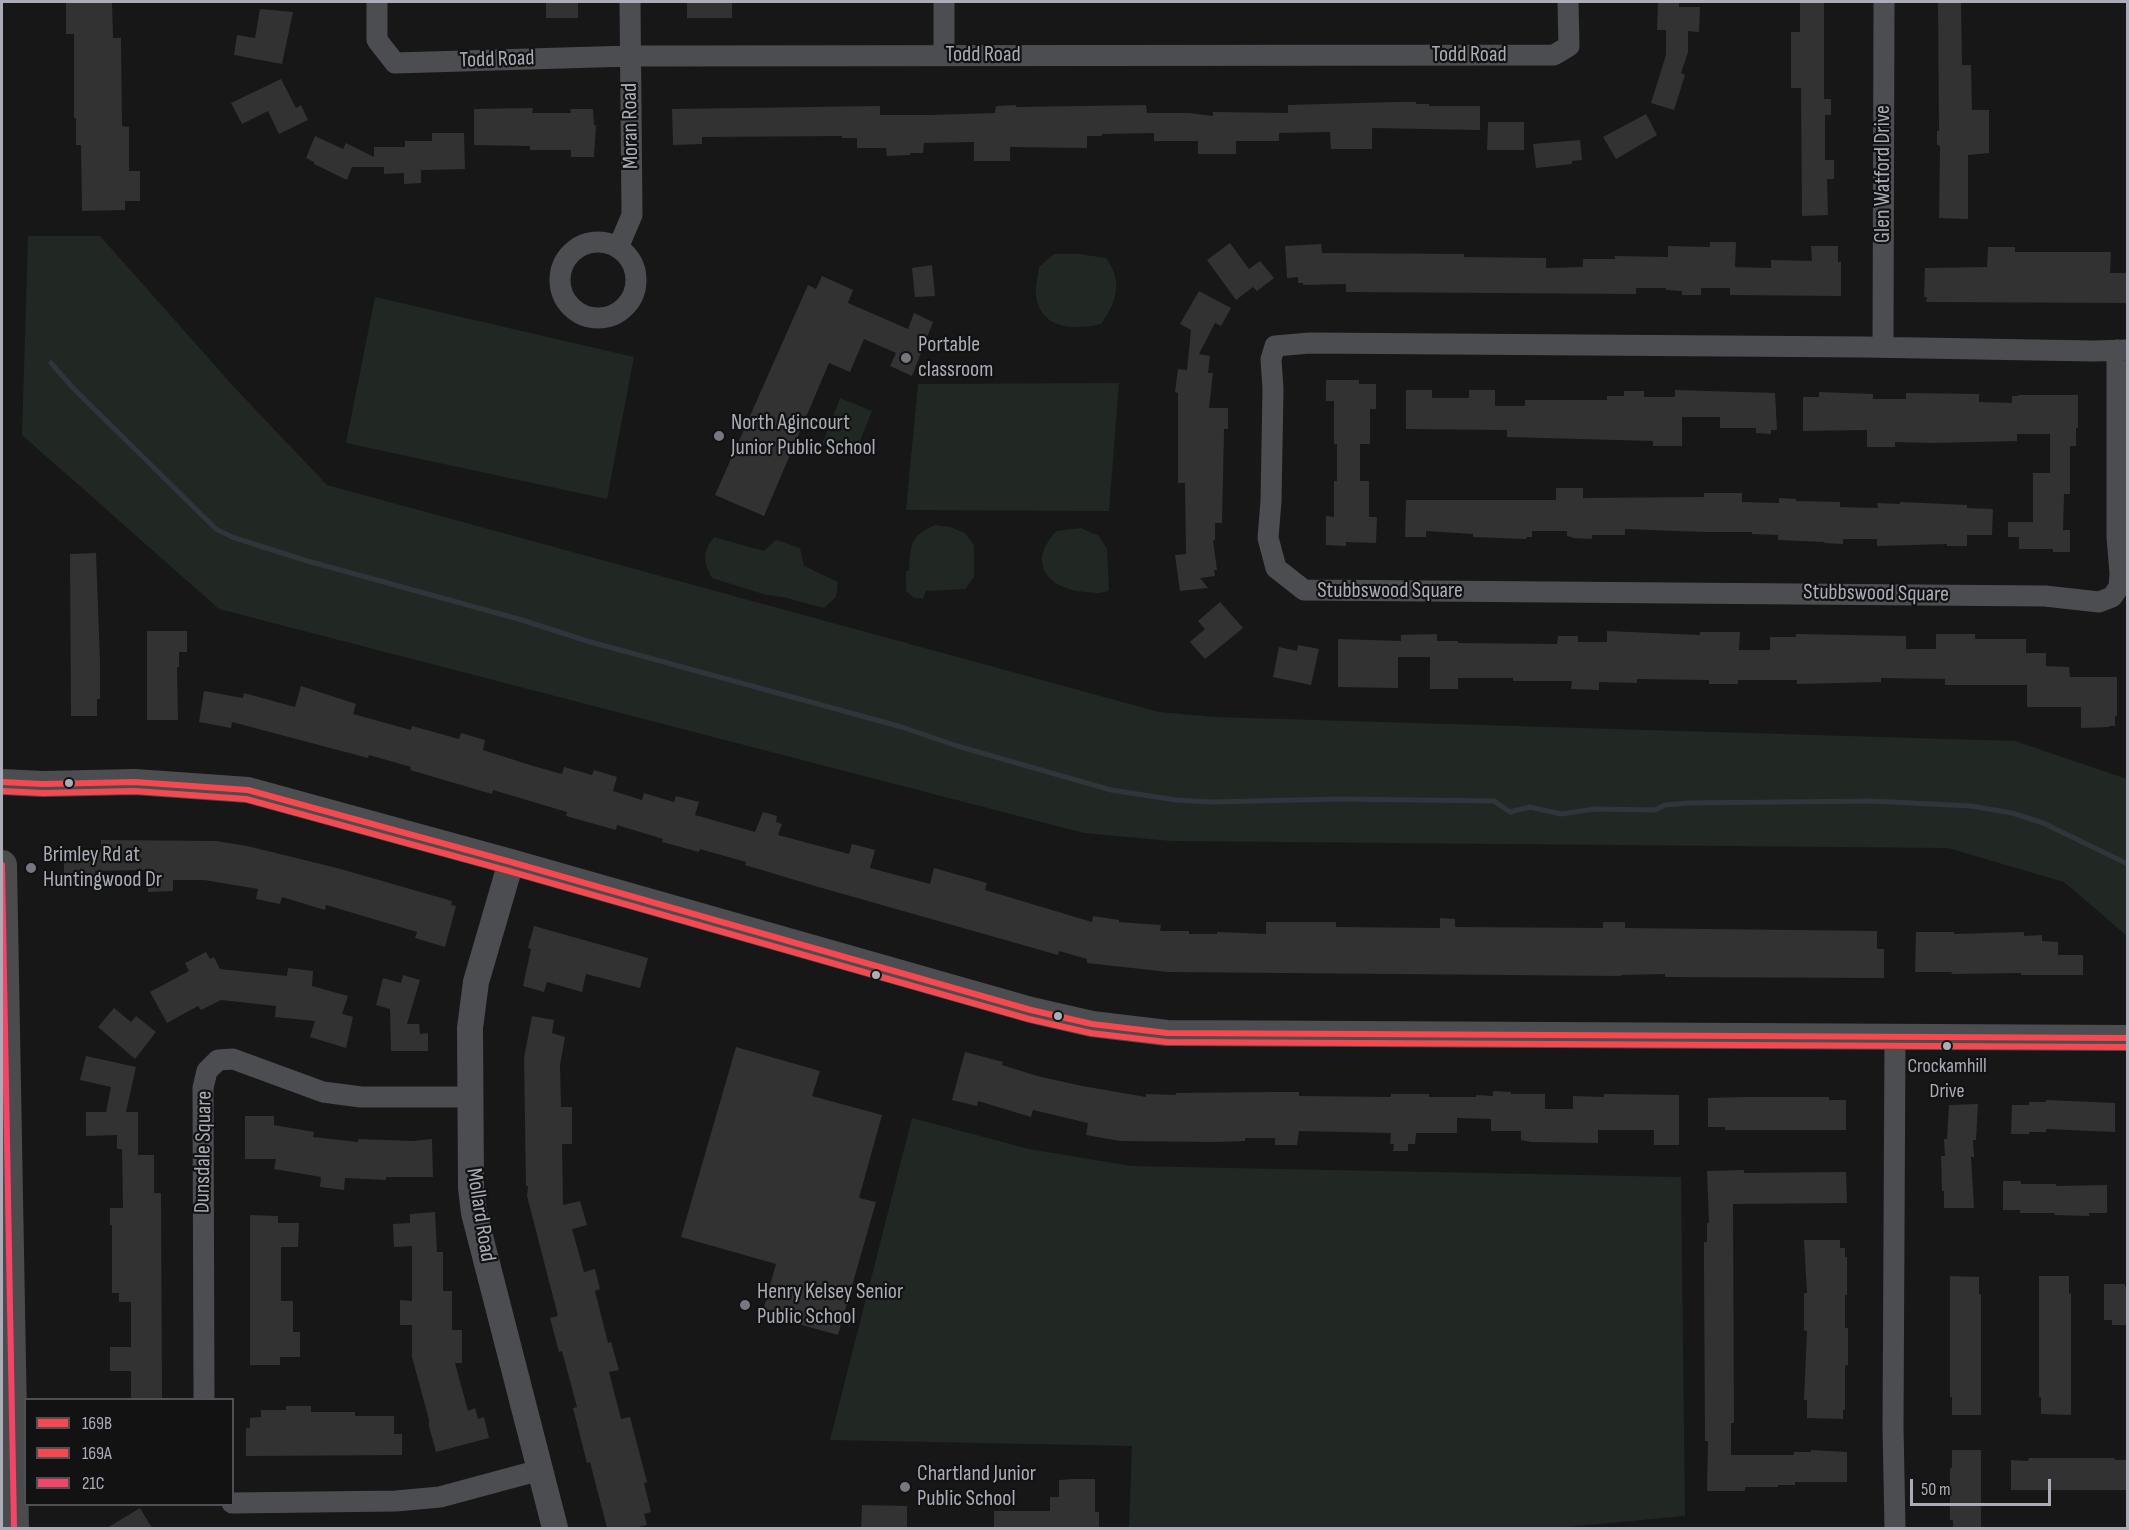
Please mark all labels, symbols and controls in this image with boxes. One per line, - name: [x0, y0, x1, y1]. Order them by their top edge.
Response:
- street label: Todd Road: [945, 42, 1021, 68]
- street label: Todd Road: [1431, 42, 1507, 68]
- street label: Todd Road: [459, 45, 535, 75]
- street label: Moran Road: [617, 83, 645, 169]
- street label: Glen Watford Drive: [1870, 105, 1896, 243]
- place label: Portable classroom: [918, 332, 993, 384]
- marker: Portable classroom: [899, 351, 913, 365]
- place label: North Agincourt Junior Public School: [731, 410, 876, 462]
- marker: North Agincourt Junior Public School: [712, 429, 726, 443]
- street label: Stubbswood Square: [1317, 578, 1463, 604]
- street label: Stubbswood Square: [1803, 580, 1949, 608]
- unlabelled marker: [63, 777, 75, 789]
- place label: Brimley Rd at Huntingwood Dr: [43, 842, 162, 894]
- marker: Brimley Rd at Huntingwood Dr: [24, 861, 38, 875]
- unlabelled marker: [870, 969, 882, 981]
- unlabelled marker: [1052, 1010, 1064, 1022]
- marker: Crockamhill Drive: [1941, 1040, 1953, 1052]
- place label: Crockamhill Drive: [1907, 1055, 1987, 1102]
- street label: Dunsdale Square: [190, 1091, 218, 1213]
- street label: Mollard Road: [460, 1166, 500, 1264]
- place label: Henry Kelsey Senior Public School: [757, 1279, 903, 1330]
- marker: Henry Kelsey Senior Public School: [738, 1298, 752, 1312]
- legend: [24, 1398, 234, 1506]
- text: 169B: [82, 1413, 112, 1434]
- text: 169A: [82, 1443, 112, 1464]
- place label: Chartland Junior Public School: [917, 1461, 1036, 1512]
- scale bar: [1913, 1467, 2054, 1505]
- text: 21C: [82, 1473, 105, 1494]
- text: 50 m: [1921, 1479, 1951, 1500]
- marker: Chartland Junior Public School: [898, 1480, 912, 1494]

